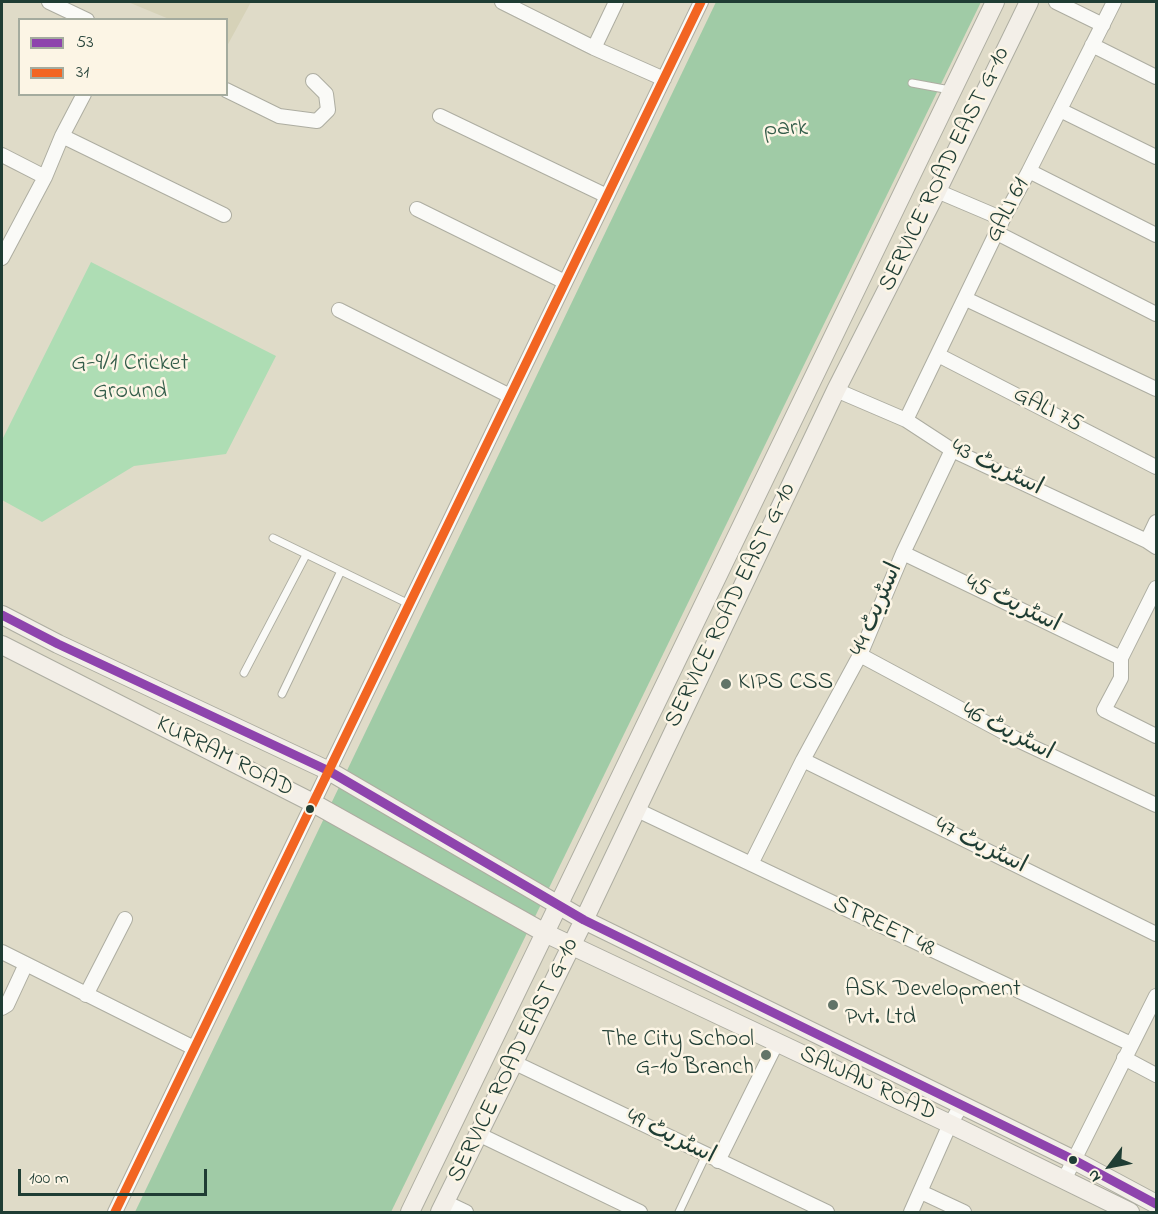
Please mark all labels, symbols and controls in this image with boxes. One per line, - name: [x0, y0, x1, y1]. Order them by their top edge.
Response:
- legend: [18, 18, 228, 96]
- text: 53: [76, 30, 94, 56]
- street label: SERVICE ROAD EAST G-10: [874, 43, 1018, 297]
- text: 31: [76, 60, 89, 86]
- park label: park: [764, 116, 808, 144]
- street label: GALI 61: [981, 174, 1037, 248]
- park label: G-9/1 Cricket Ground: [71, 351, 189, 407]
- street label: GALI 75: [1008, 381, 1086, 441]
- street label: اسٹریٹ 43: [945, 434, 1047, 504]
- street label: SERVICE ROAD EAST G-10: [660, 479, 804, 733]
- street label: اسٹریٹ 44: [845, 559, 911, 661]
- street label: اسٹریٹ 45: [959, 570, 1065, 640]
- place label: KIPS CSS: [738, 670, 833, 698]
- marker: KIPS CSS: [719, 677, 733, 691]
- street label: اسٹریٹ 46: [956, 698, 1058, 768]
- street label: KURRAM ROAD: [150, 711, 298, 805]
- unlabelled marker: [304, 803, 316, 815]
- street label: اسٹریٹ 47: [929, 812, 1031, 882]
- street label: STREET 48: [827, 891, 939, 965]
- street label: SERVICE ROAD EAST G-10: [443, 934, 587, 1188]
- place label: ASK Development Pvt. Ltd: [845, 977, 1021, 1033]
- marker: ASK Development Pvt. Ltd: [826, 998, 840, 1012]
- place label: The City School G-10 Branch: [601, 1027, 754, 1083]
- street label: SAWAN ROAD: [794, 1041, 940, 1129]
- marker: The City School G-10 Branch: [759, 1048, 773, 1062]
- street label: اسٹریٹ 49: [620, 1104, 720, 1172]
- north arrow: [1080, 1136, 1140, 1196]
- unlabelled marker: [1067, 1154, 1079, 1166]
- scale bar: [21, 1157, 210, 1195]
- text: N: [1082, 1165, 1108, 1186]
- text: 100 m: [29, 1166, 69, 1192]

